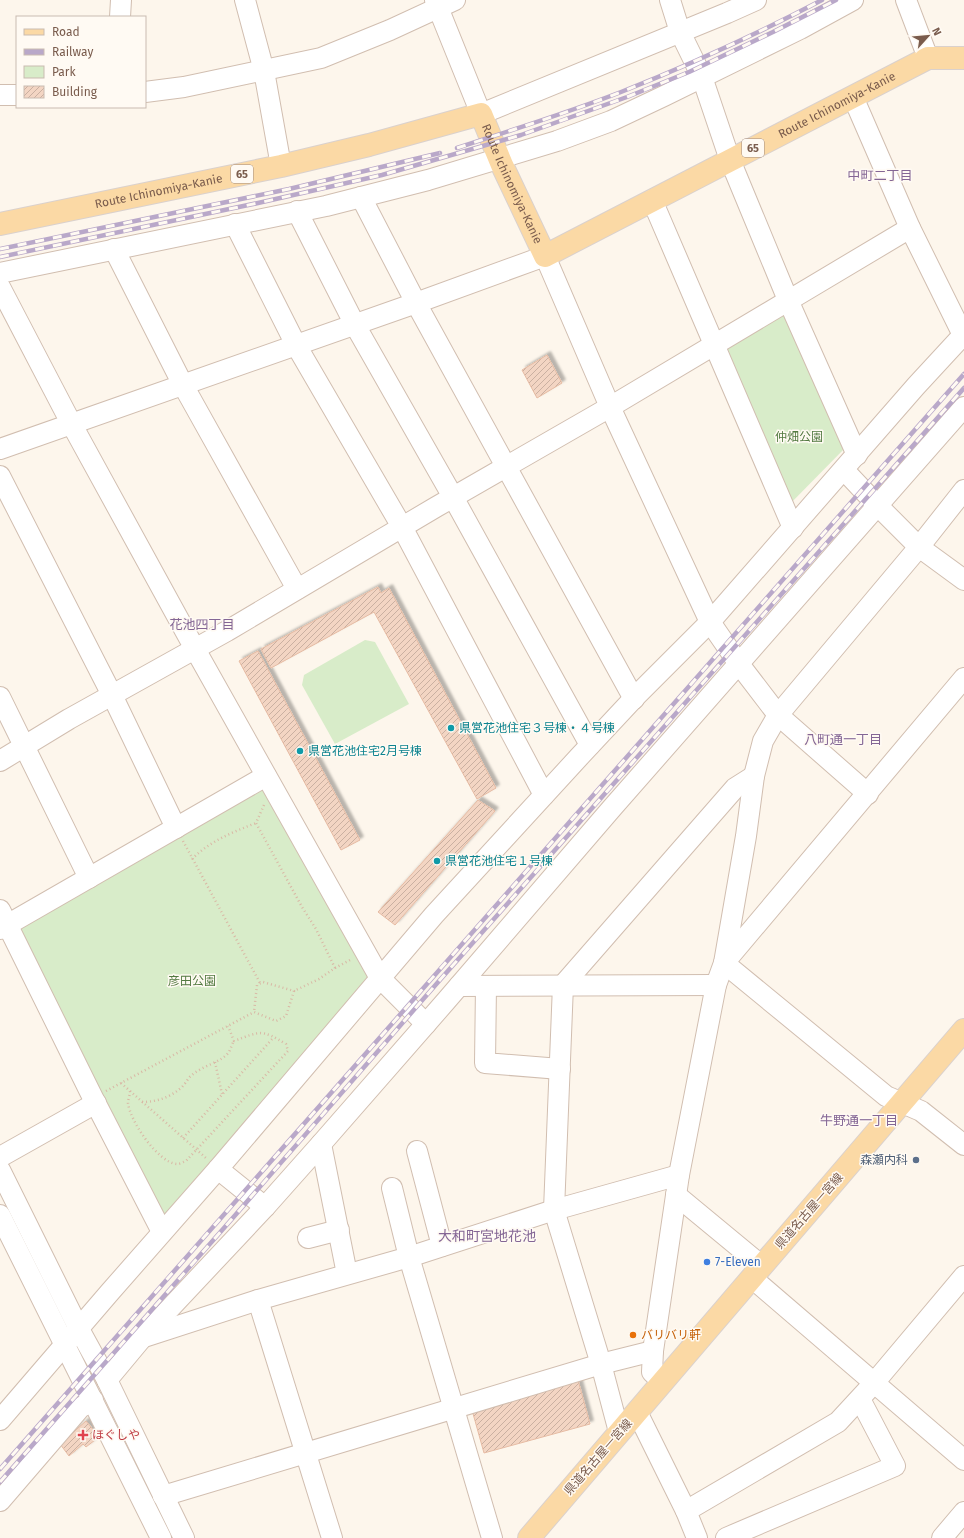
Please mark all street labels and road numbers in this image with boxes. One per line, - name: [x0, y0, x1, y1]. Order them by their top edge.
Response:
- street label: Route Ichinomiya-Kanie: [776, 69, 898, 141]
- street label: Route Ichinomiya-Kanie: [479, 122, 545, 246]
- road number: 65: [742, 139, 764, 157]
- road number: 65: [231, 165, 253, 183]
- street label: Route Ichinomiya-Kanie: [94, 171, 224, 211]
- street label: 県道名古屋一宮線: [772, 1170, 846, 1252]
- street label: 県道名古屋一宮線: [561, 1416, 635, 1498]

